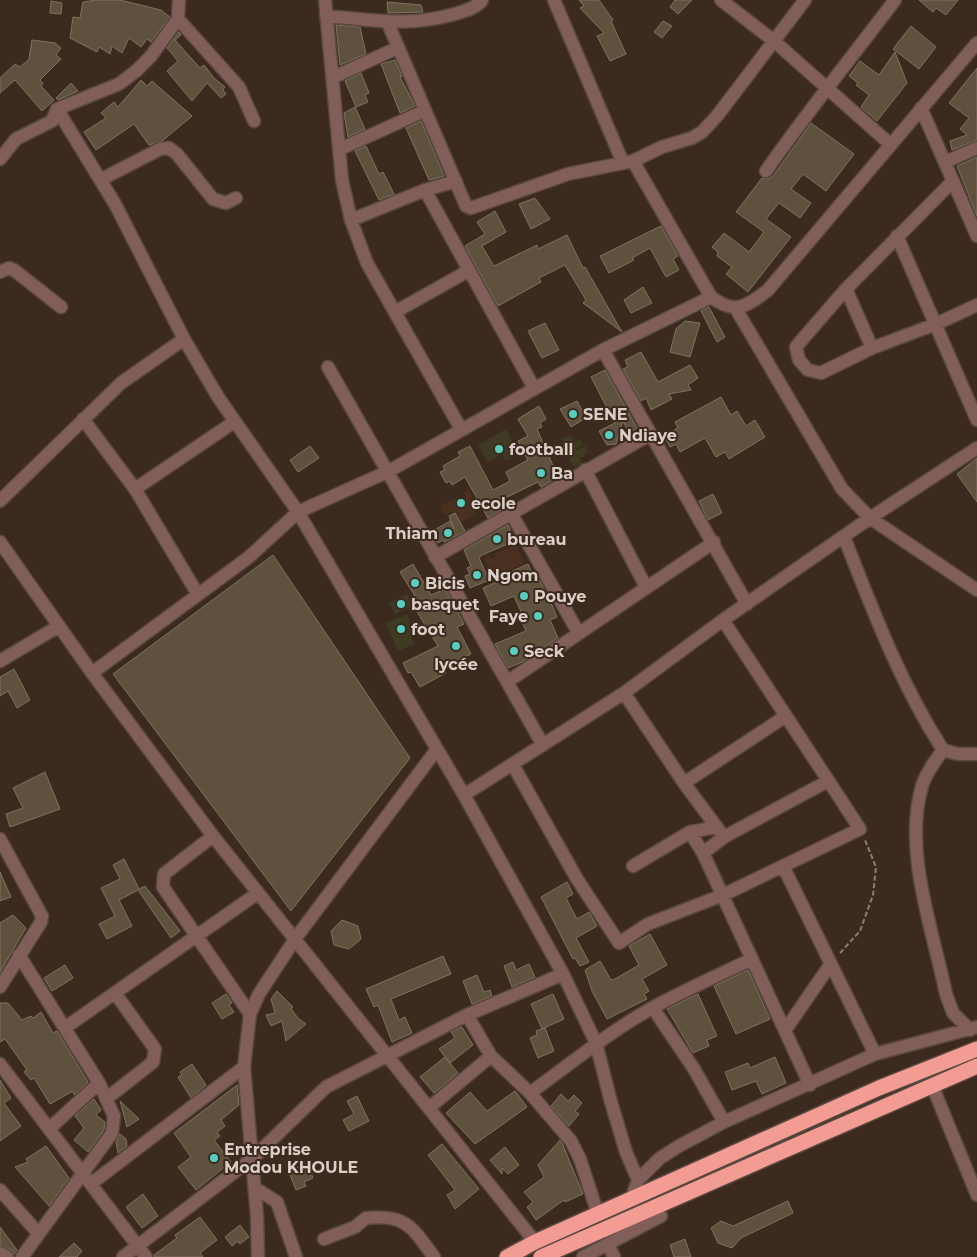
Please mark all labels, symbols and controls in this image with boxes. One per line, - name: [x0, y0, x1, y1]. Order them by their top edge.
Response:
- place label: SENE: [583, 405, 628, 424]
- marker: SENE: [567, 408, 579, 420]
- place label: Ndiaye: [619, 426, 677, 445]
- marker: Ndiaye: [603, 429, 615, 441]
- place label: football: [509, 440, 573, 459]
- marker: football: [493, 443, 505, 455]
- place label: Ba: [551, 464, 573, 483]
- marker: Ba: [535, 467, 547, 479]
- place label: ecole: [471, 494, 516, 513]
- marker: ecole: [455, 497, 467, 509]
- place label: Thiam: [386, 524, 438, 543]
- marker: Thiam: [442, 527, 454, 539]
- place label: bureau: [507, 530, 567, 549]
- marker: bureau: [491, 533, 503, 545]
- place label: Ngom: [487, 566, 538, 585]
- marker: Ngom: [471, 569, 483, 581]
- place label: Bicis: [425, 574, 465, 593]
- marker: Bicis: [409, 577, 421, 589]
- place label: Pouye: [534, 587, 586, 606]
- marker: Pouye: [518, 590, 530, 602]
- place label: basquet: [411, 595, 479, 614]
- marker: basquet: [395, 598, 407, 610]
- place label: Faye: [489, 607, 528, 626]
- marker: Faye: [532, 610, 544, 622]
- place label: foot: [411, 620, 445, 639]
- marker: foot: [395, 623, 407, 635]
- marker: lycée: [450, 640, 462, 652]
- place label: Seck: [524, 642, 565, 661]
- marker: Seck: [508, 645, 520, 657]
- place label: lycée: [434, 655, 478, 674]
- place label: Entreprise Modou KHOULE: [224, 1140, 358, 1177]
- marker: Entreprise Modou KHOULE: [208, 1152, 220, 1164]

